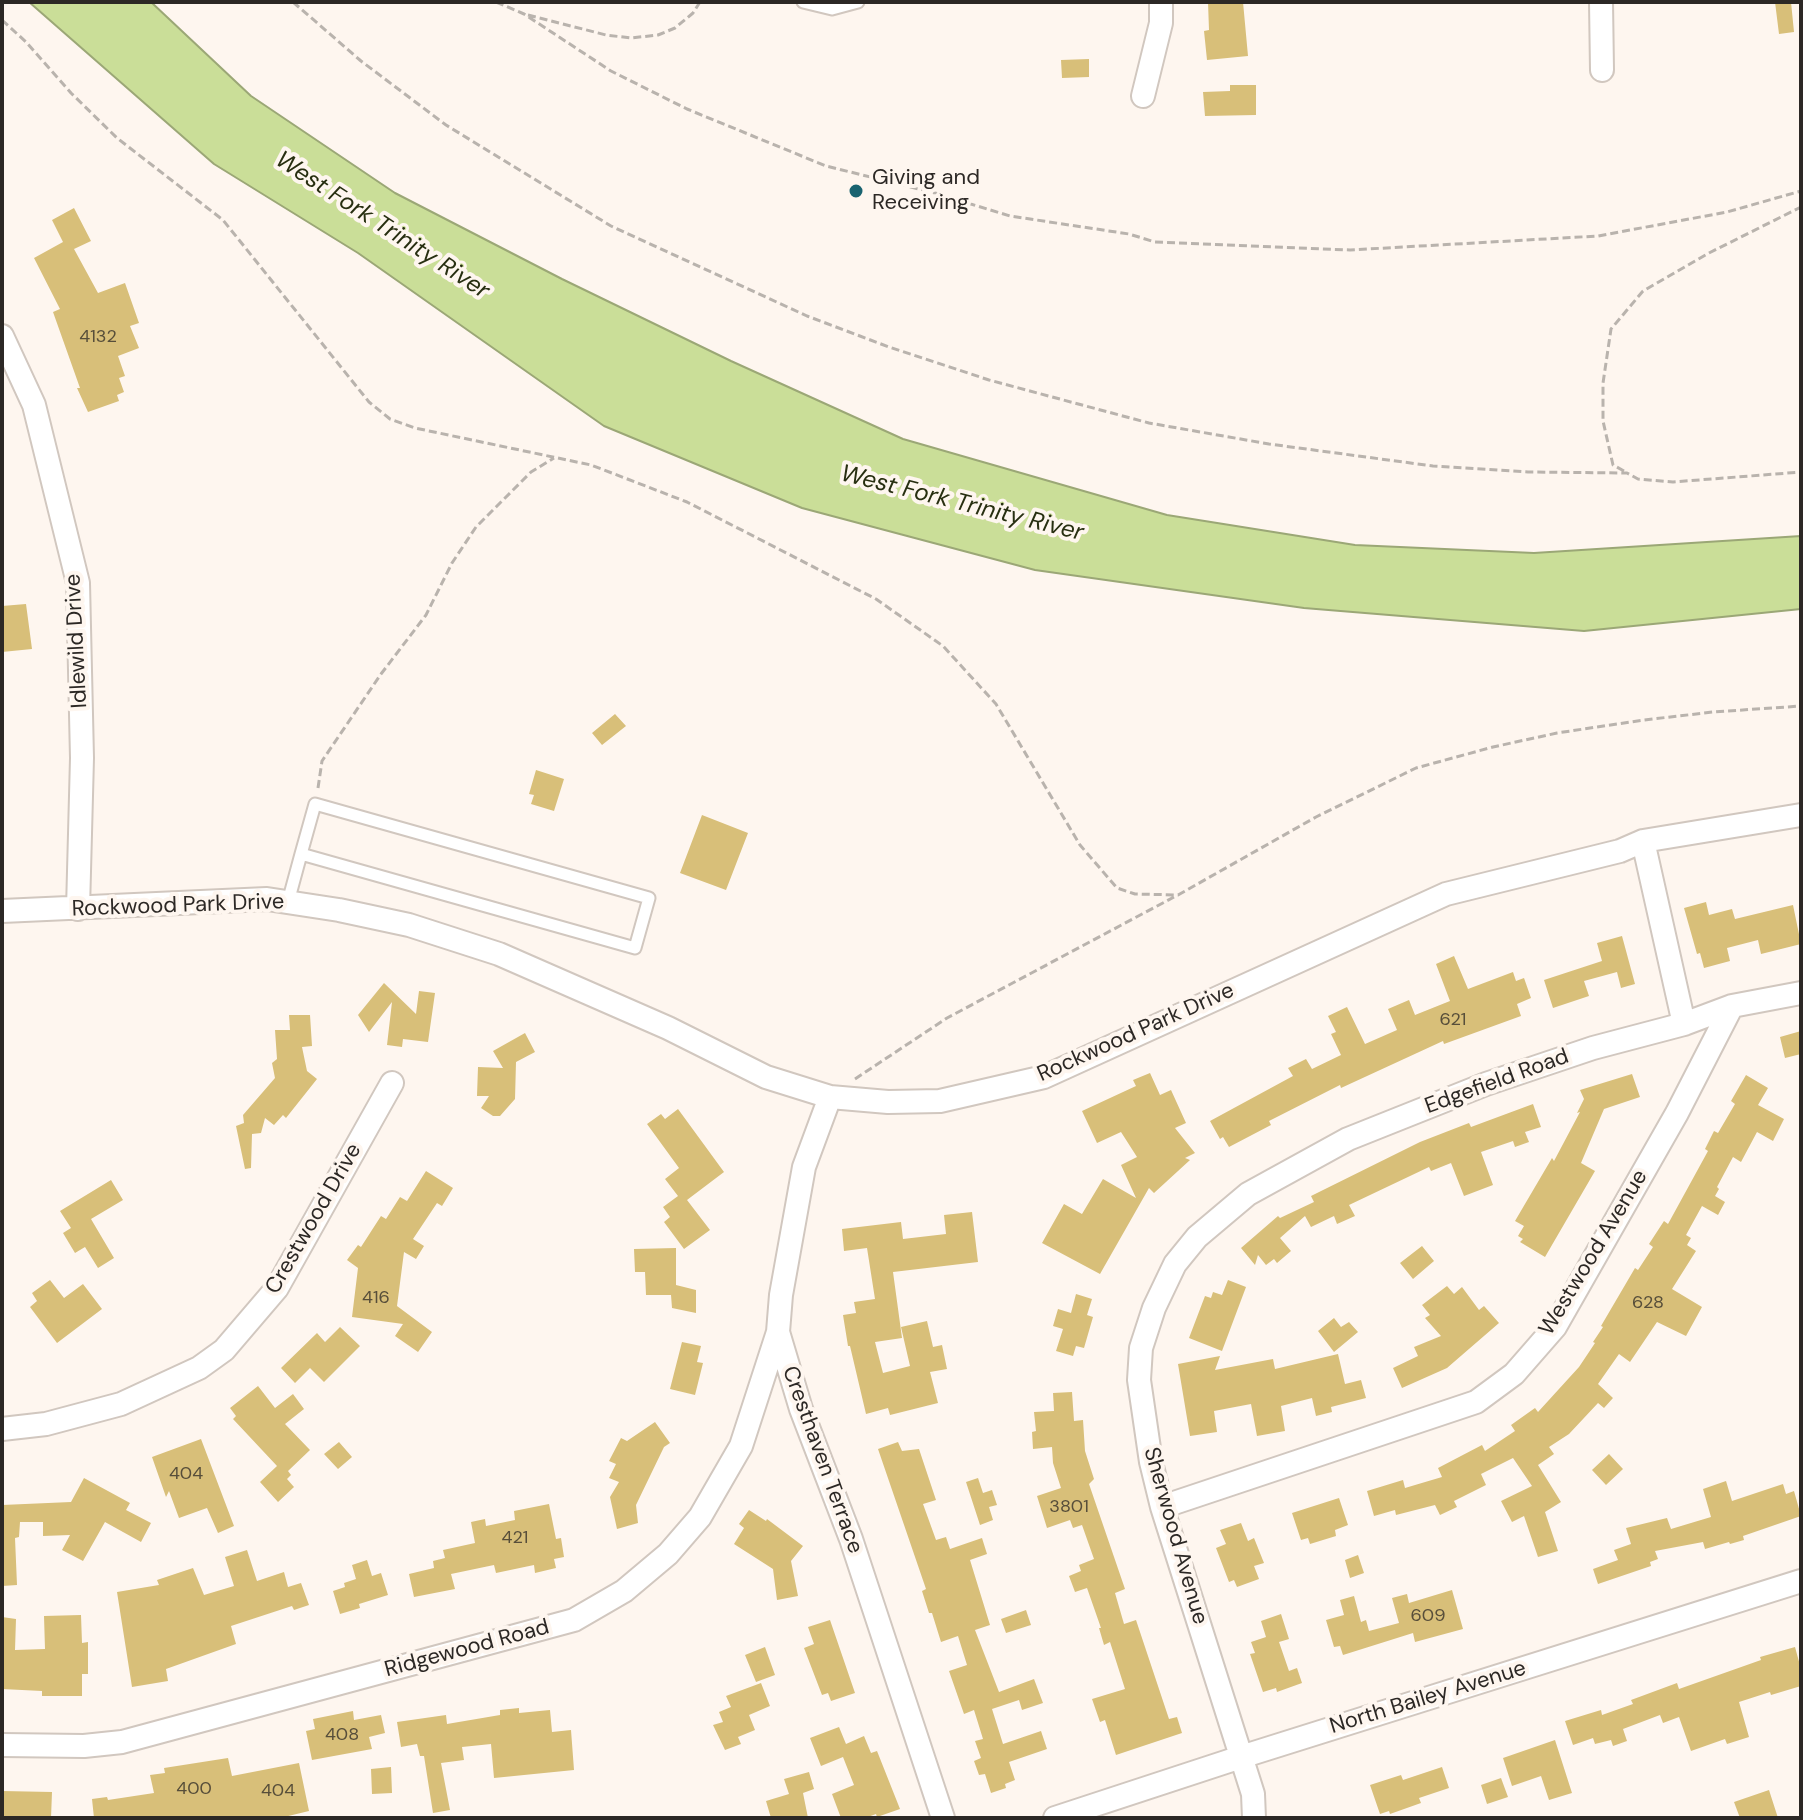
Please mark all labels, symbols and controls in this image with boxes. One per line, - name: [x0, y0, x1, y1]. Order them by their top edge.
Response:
- water label: West Fork Trinity River: [270, 146, 494, 306]
- place label: Giving and Receiving: [872, 165, 980, 216]
- marker: Giving and Receiving: [847, 182, 865, 200]
- house number: 4132: [79, 326, 117, 348]
- water label: West Fork Trinity River: [838, 460, 1086, 548]
- street label: Idlewild Drive: [60, 573, 94, 709]
- street label: Rockwood Park Drive: [71, 889, 285, 923]
- street label: Rockwood Park Drive: [1034, 978, 1238, 1088]
- house number: 621: [1440, 1009, 1466, 1031]
- street label: Edgefield Road: [1421, 1044, 1573, 1120]
- street label: Crestwood Drive: [260, 1139, 368, 1299]
- street label: Westwood Avenue: [1534, 1165, 1654, 1341]
- house number: 416: [362, 1287, 390, 1309]
- house number: 628: [1632, 1292, 1664, 1314]
- street label: Cresthaven Terrace: [776, 1363, 868, 1557]
- street label: Sherwood Avenue: [1137, 1444, 1213, 1628]
- house number: 404: [169, 1463, 203, 1485]
- house number: 3801: [1049, 1496, 1089, 1518]
- house number: 421: [502, 1527, 528, 1549]
- house number: 609: [1411, 1605, 1445, 1627]
- street label: Ridgewood Road: [382, 1614, 552, 1684]
- street label: North Bailey Avenue: [1327, 1656, 1529, 1740]
- house number: 408: [325, 1724, 359, 1746]
- house number: 400: [176, 1778, 212, 1800]
- house number: 404: [261, 1780, 295, 1802]

